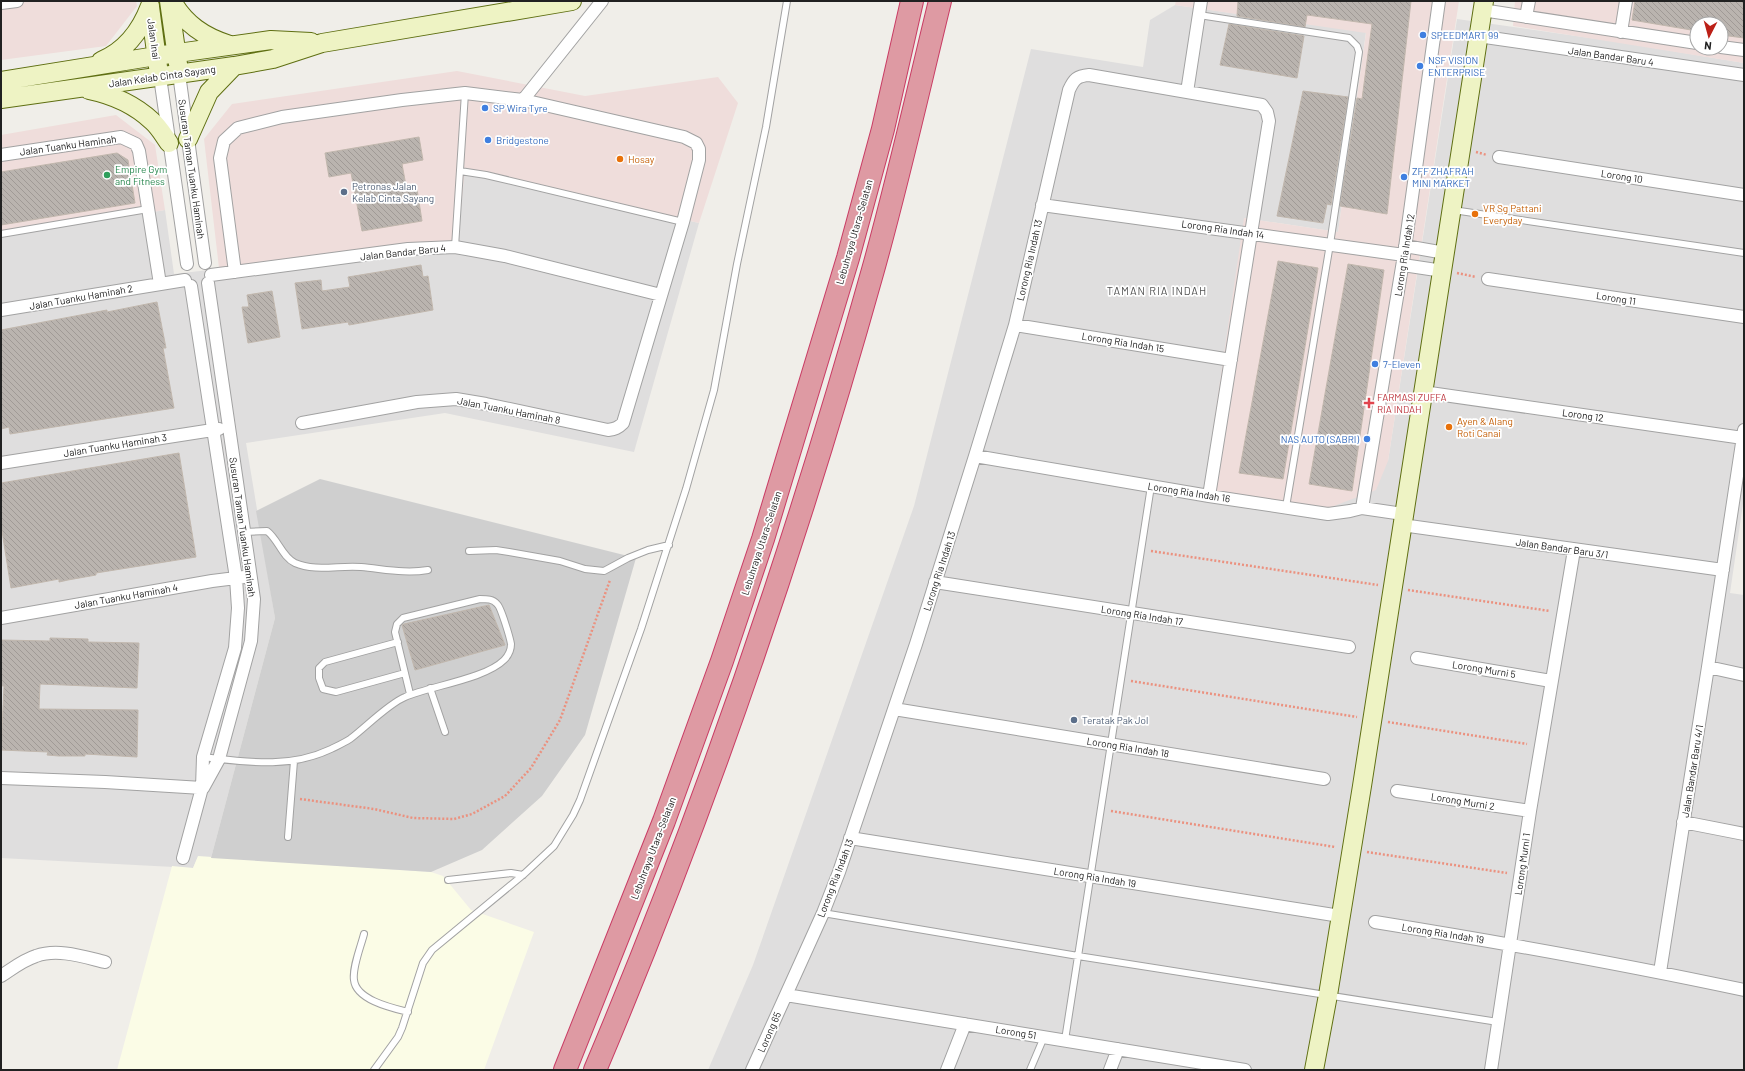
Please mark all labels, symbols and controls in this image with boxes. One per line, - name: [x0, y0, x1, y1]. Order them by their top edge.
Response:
- north arrow: [1689, 16, 1729, 56]
- street label: Jalan Inai: [145, 18, 163, 60]
- place label: SPEEDMART 99: [1431, 29, 1498, 41]
- marker: SPEEDMART 99: [1418, 30, 1428, 40]
- text: N: [1704, 40, 1712, 53]
- street label: Jalan Bandar Baru 4: [1567, 44, 1655, 68]
- place label: NSF VISION ENTERPRISE: [1428, 54, 1485, 78]
- marker: NSF VISION ENTERPRISE: [1415, 61, 1425, 71]
- street label: Jalan Kelab Cinta Sayang: [108, 63, 216, 89]
- street label: Susuran Taman Tuanku Haminah: [176, 98, 208, 240]
- place label: SP Wira Tyre: [493, 102, 548, 114]
- marker: SP Wira Tyre: [480, 103, 490, 113]
- street label: Jalan Tuanku Haminah: [19, 132, 117, 158]
- place label: Bridgestone: [496, 134, 549, 146]
- marker: Bridgestone: [483, 135, 493, 145]
- place label: Hosay: [628, 153, 655, 165]
- marker: Hosay: [615, 154, 625, 164]
- place label: Empire Gym and Fitness: [115, 163, 167, 187]
- place label: ZFF ZHAFRAH MINI MARKET: [1412, 165, 1474, 189]
- street label: Lorong 10: [1600, 167, 1644, 185]
- marker: Empire Gym and Fitness: [102, 170, 112, 180]
- marker: ZFF ZHAFRAH MINI MARKET: [1399, 172, 1409, 182]
- street label: Lebuhraya Utara–Selatan: [833, 178, 875, 286]
- place label: Petronas Jalan Kelab Cinta Sayang: [352, 180, 434, 204]
- marker: Petronas Jalan Kelab Cinta Sayang: [339, 187, 349, 197]
- place label: VR Sg Pattani Everyday: [1483, 202, 1542, 226]
- marker: VR Sg Pattani Everyday: [1470, 209, 1480, 219]
- street label: Lorong Ria Indah 12: [1392, 213, 1416, 297]
- street label: Lorong Ria Indah 14: [1181, 217, 1265, 241]
- street label: Lorong Ria Indah 13: [1014, 218, 1044, 302]
- street label: Jalan Bandar Baru 4: [359, 242, 447, 262]
- street label: Jalan Tuanku Haminah 2: [28, 282, 134, 312]
- district label: TAMAN RIA INDAH: [1107, 284, 1207, 297]
- street label: Lorong 11: [1595, 289, 1637, 307]
- street label: Lorong Ria Indah 15: [1081, 330, 1165, 354]
- place label: 7-Eleven: [1383, 358, 1421, 370]
- marker: 7-Eleven: [1370, 359, 1380, 369]
- place label: FARMASI ZUFFA RIA INDAH: [1377, 391, 1447, 415]
- street label: Jalan Tuanku Haminah 8: [456, 394, 562, 426]
- marker: FARMASI ZUFFA RIA INDAH: [1364, 398, 1374, 408]
- street label: Lorong 12: [1561, 406, 1605, 424]
- place label: Ayen & Alang Roti Canai: [1457, 415, 1513, 439]
- marker: Ayen & Alang Roti Canai: [1444, 422, 1454, 432]
- street label: Jalan Tuanku Haminah 3: [62, 431, 168, 459]
- place label: NAS AUTO (SABRI): [1281, 433, 1359, 445]
- marker: NAS AUTO (SABRI): [1362, 434, 1372, 444]
- street label: Susuran Taman Tuanku Haminah: [227, 456, 259, 598]
- street label: Lorong Ria Indah 16: [1147, 480, 1231, 504]
- street label: Lebuhraya Utara–Selatan: [739, 489, 783, 597]
- street label: Lorong Ria Indah 13: [920, 530, 958, 612]
- street label: Jalan Bandar Baru 3/1: [1515, 536, 1609, 560]
- street label: Jalan Tuanku Haminah 4: [73, 581, 179, 611]
- street label: Lorong Ria Indah 17: [1100, 603, 1184, 627]
- street label: Lorong Murni 5: [1451, 658, 1517, 680]
- place label: Teratak Pak Jol: [1082, 714, 1148, 726]
- marker: Teratak Pak Jol: [1069, 715, 1079, 725]
- street label: Jalan Bandar Baru 4/1: [1679, 724, 1705, 818]
- street label: Lorong Ria Indah 18: [1086, 735, 1170, 759]
- street label: Lorong Murni 2: [1430, 790, 1496, 812]
- street label: Lebuhraya Utara–Selatan: [628, 795, 678, 901]
- street label: Lorong Murni 1: [1512, 832, 1532, 896]
- street label: Lorong Ria Indah 13: [814, 837, 856, 919]
- street label: Lorong Ria Indah 19: [1053, 865, 1137, 889]
- street label: Lorong Ria Indah 19: [1401, 921, 1485, 945]
- street label: Lorong 65: [755, 1010, 783, 1054]
- street label: Lorong 51: [995, 1023, 1037, 1041]

